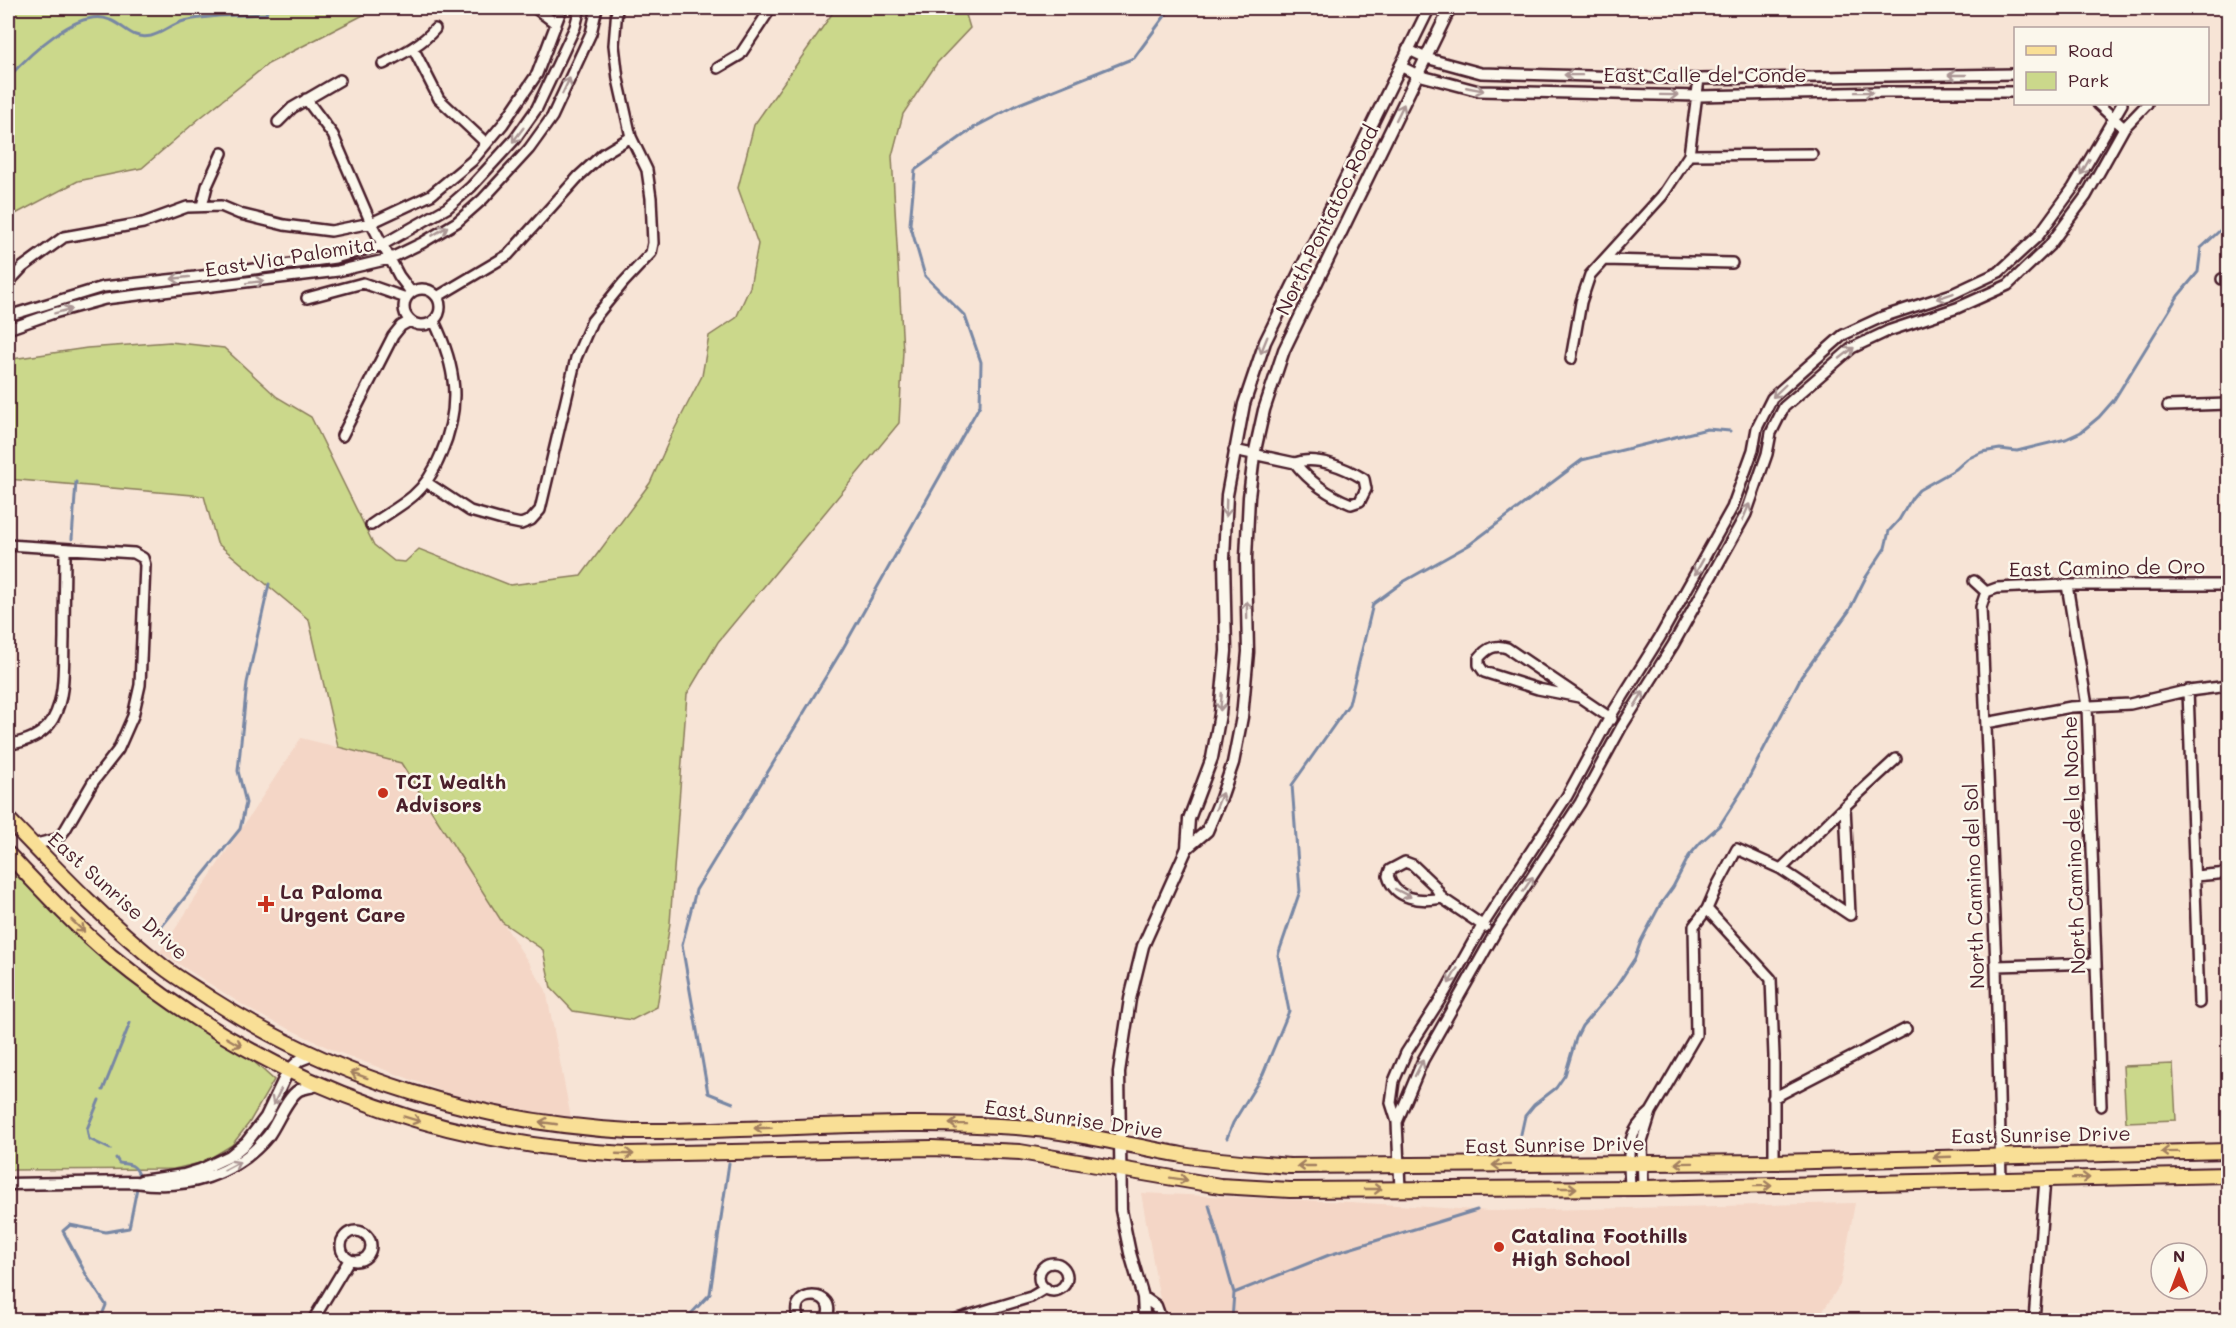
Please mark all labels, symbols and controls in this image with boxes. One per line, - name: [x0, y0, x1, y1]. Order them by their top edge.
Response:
- legend: [2014, 27, 2209, 105]
- text: Road: [2068, 38, 2113, 62]
- street label: East Calle del Conde: [1603, 61, 1807, 87]
- text: Park: [2068, 68, 2109, 92]
- one-way arrow: [1948, 69, 1968, 81]
- one-way arrow: [1564, 70, 1584, 81]
- one-way arrow: [561, 78, 572, 96]
- one-way arrow: [1465, 84, 1484, 95]
- one-way arrow: [1854, 86, 1874, 98]
- one-way arrow: [1659, 90, 1679, 101]
- one-way arrow: [1394, 104, 1406, 122]
- street label: North Pontatoc Road: [1269, 120, 1383, 319]
- one-way arrow: [512, 126, 524, 142]
- one-way arrow: [2078, 158, 2090, 175]
- one-way arrow: [431, 225, 448, 237]
- street label: East Via Palomita: [203, 230, 377, 282]
- one-way arrow: [170, 273, 190, 284]
- one-way arrow: [245, 276, 265, 287]
- one-way arrow: [1936, 291, 1955, 302]
- one-way arrow: [53, 305, 72, 316]
- one-way arrow: [1258, 336, 1269, 354]
- one-way arrow: [1838, 346, 1854, 359]
- one-way arrow: [1772, 384, 1787, 399]
- one-way arrow: [1221, 497, 1232, 517]
- one-way arrow: [1741, 503, 1752, 521]
- street label: East Camino de Oro: [2009, 552, 2205, 582]
- one-way arrow: [1693, 558, 1705, 575]
- one-way arrow: [1241, 600, 1253, 620]
- one-way arrow: [1633, 691, 1645, 708]
- one-way arrow: [1216, 692, 1227, 712]
- street label: North Camino de la Noche: [2055, 715, 2091, 975]
- place label: TCI Wealth Advisors: [395, 768, 506, 817]
- street label: North Camino del Sol: [1956, 783, 1990, 989]
- marker: TCI Wealth Advisors: [376, 786, 390, 800]
- one-way arrow: [1215, 792, 1226, 811]
- street label: East Sunrise Drive: [43, 825, 194, 965]
- one-way arrow: [1522, 877, 1534, 893]
- place label: La Paloma Urgent Care: [280, 878, 405, 927]
- one-way arrow: [1394, 888, 1412, 900]
- marker: La Paloma Urgent Care: [257, 895, 275, 913]
- one-way arrow: [70, 918, 85, 932]
- one-way arrow: [1447, 968, 1459, 985]
- one-way arrow: [225, 1036, 242, 1048]
- one-way arrow: [1413, 1060, 1425, 1077]
- one-way arrow: [350, 1069, 369, 1080]
- one-way arrow: [270, 1088, 282, 1106]
- street label: East Sunrise Drive: [983, 1093, 1165, 1143]
- one-way arrow: [402, 1114, 421, 1125]
- one-way arrow: [538, 1117, 558, 1128]
- one-way arrow: [948, 1119, 968, 1130]
- street label: East Sunrise Drive: [1951, 1119, 2131, 1149]
- one-way arrow: [754, 1122, 774, 1134]
- street label: East Sunrise Drive: [1465, 1129, 1645, 1159]
- one-way arrow: [2161, 1146, 2181, 1158]
- one-way arrow: [614, 1149, 634, 1160]
- one-way arrow: [1933, 1151, 1953, 1162]
- one-way arrow: [1675, 1157, 1695, 1169]
- one-way arrow: [1491, 1159, 1511, 1171]
- one-way arrow: [223, 1160, 240, 1172]
- one-way arrow: [1296, 1160, 1316, 1172]
- one-way arrow: [2070, 1173, 2090, 1184]
- one-way arrow: [1168, 1174, 1188, 1185]
- one-way arrow: [1752, 1180, 1772, 1192]
- one-way arrow: [1558, 1182, 1578, 1194]
- one-way arrow: [1363, 1183, 1383, 1195]
- place label: Catalina Foothills High School: [1511, 1222, 1688, 1271]
- marker: Catalina Foothills High School: [1492, 1240, 1506, 1254]
- north arrow: [2149, 1241, 2209, 1301]
- text: N: [2173, 1245, 2185, 1266]

